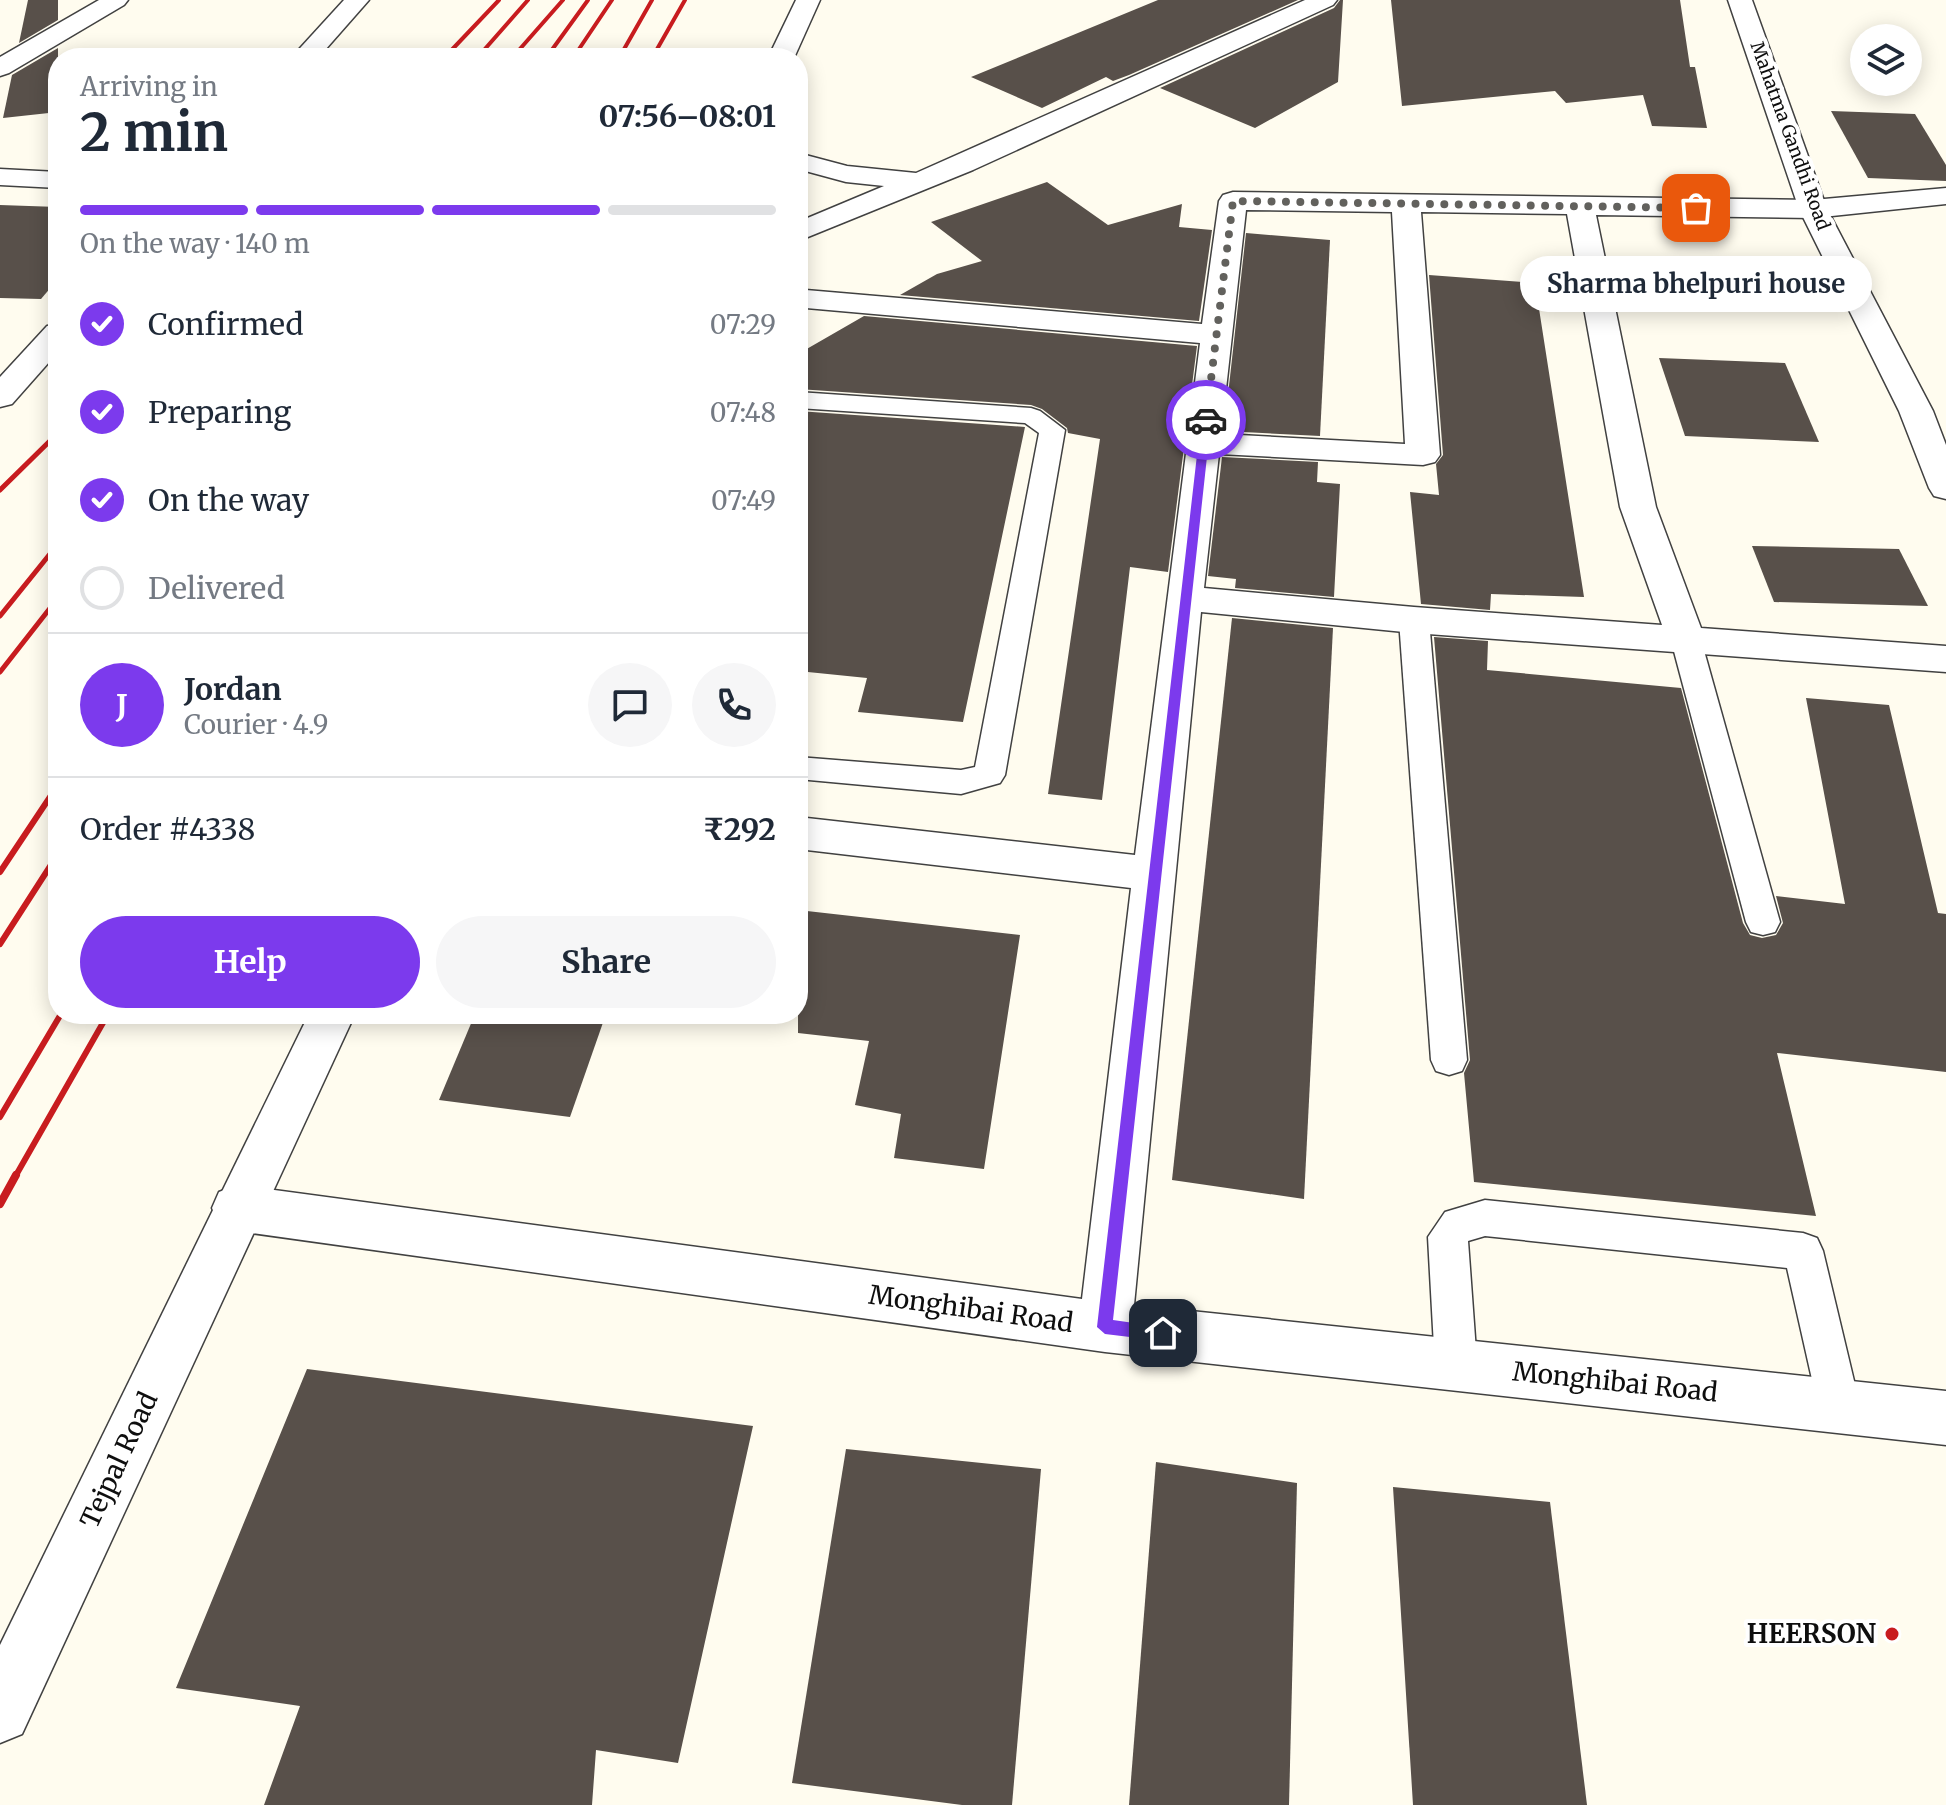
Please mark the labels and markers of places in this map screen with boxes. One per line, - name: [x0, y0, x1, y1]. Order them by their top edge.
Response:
- pin: [1662, 174, 1730, 242]
- callout: Sharma bhelpuri house: [1520, 256, 1872, 312]
- pin: [1129, 1299, 1197, 1367]
- place label: HEERSON: [1747, 1617, 1876, 1650]
- marker: HEERSON: [1883, 1625, 1901, 1643]

